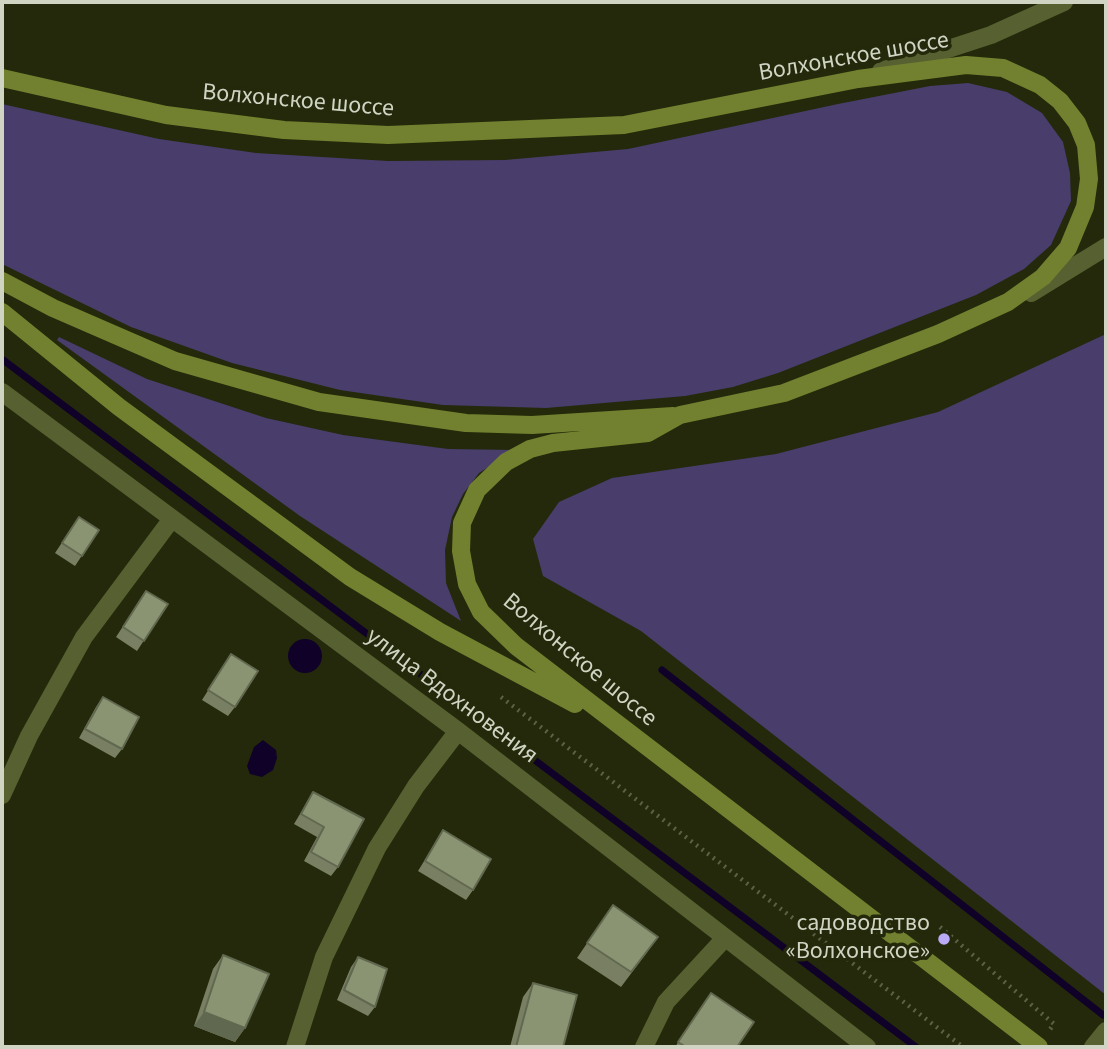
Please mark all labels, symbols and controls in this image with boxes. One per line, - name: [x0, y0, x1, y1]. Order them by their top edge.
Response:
- street label: Волхонское шоссе: [757, 27, 951, 89]
- street label: Волхонское шоссе: [201, 79, 395, 125]
- street label: Волхонское шоссе: [496, 588, 662, 734]
- street label: улица Вдохновения: [359, 623, 543, 771]
- place label: садоводство «Волхонское»: [785, 911, 930, 967]
- marker: садоводство «Волхонское»: [936, 931, 952, 947]

